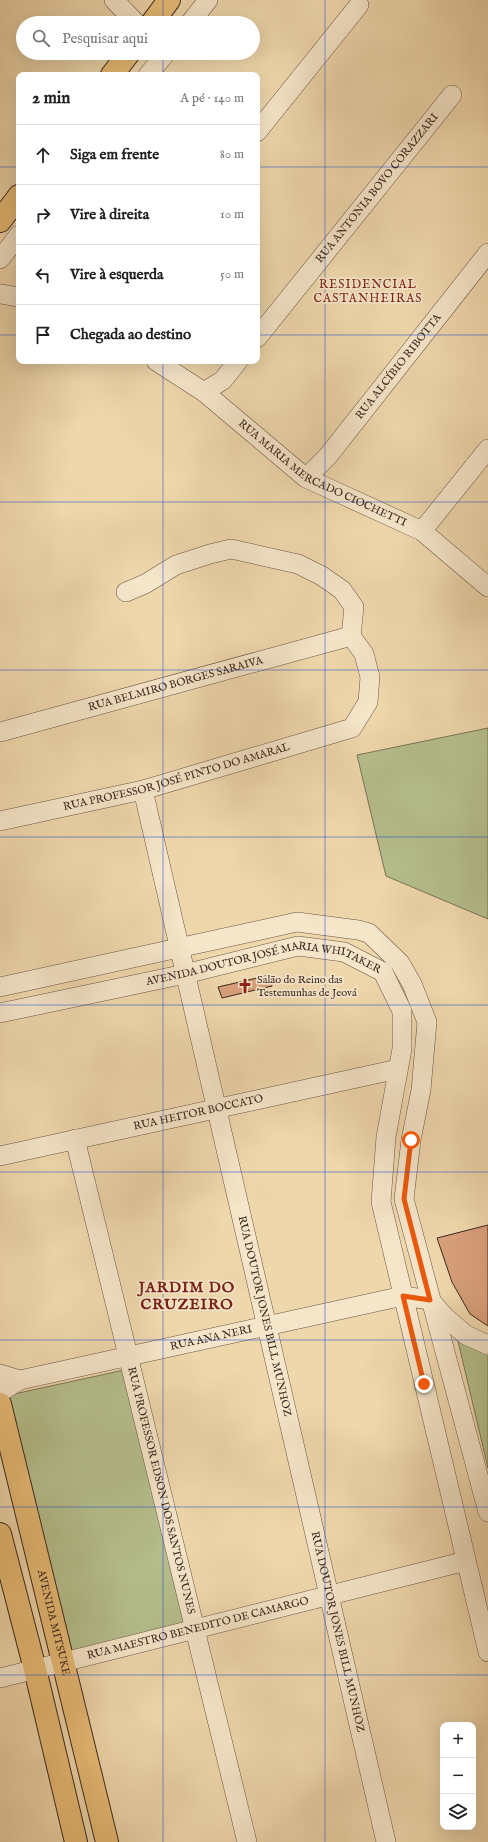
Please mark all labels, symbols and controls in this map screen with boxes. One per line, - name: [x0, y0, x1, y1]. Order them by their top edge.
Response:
- search box: [16, 16, 260, 60]
- icon: search: [30, 27, 52, 49]
- text: Pesquisar aqui: [62, 29, 148, 48]
- text: 2 min: [32, 88, 70, 109]
- text: A pé · 140 m: [180, 90, 244, 107]
- street label: RUA ANTONIA BOVO CORAZZARI: [313, 110, 442, 266]
- icon: ahead: [32, 144, 54, 166]
- text: Siga em frente: [70, 145, 159, 164]
- text: 80 m: [220, 146, 244, 163]
- icon: right: [32, 204, 54, 226]
- text: Vire à direita: [70, 205, 149, 224]
- text: 10 m: [220, 206, 244, 223]
- icon: left: [32, 264, 54, 286]
- text: Vire à esquerda: [70, 265, 163, 284]
- text: 50 m: [220, 266, 244, 283]
- district label: RESIDENCIAL CASTANHEIRAS: [314, 277, 422, 306]
- street label: RUA ALCÍBIO RIBOTTA: [353, 310, 445, 422]
- icon: arrive: [32, 324, 54, 346]
- text: Chegada ao destino: [70, 325, 191, 344]
- street label: RUA MARIA MERCADO CIOCHETTI: [235, 417, 409, 530]
- street label: RUA BELMIRO BORGES SARAIVA: [87, 653, 265, 715]
- street label: RUA PROFESSOR JOSÉ PINTO DO AMARAL: [62, 740, 292, 814]
- text: AVENIDA DOUTOR JOSÉ MARIA WHITAKER: [144, 939, 384, 989]
- street label: AVENIDA DOUTOR JOSÉ MARIA WHITAKER: [140, 968, 384, 990]
- place label: Salão do Reino das Testemunhas de Jeová: [257, 973, 357, 1000]
- church icon: Salão do Reino das Testemunhas de Jeová: [236, 977, 254, 995]
- street label: RUA HEITOR BOCCATO: [132, 1092, 265, 1134]
- route start: [402, 1131, 420, 1149]
- street label: RUA DOUTOR JONES BILL MUNHOZ: [235, 1214, 295, 1418]
- district label: JARDIM DO CRUZEIRO: [137, 1278, 235, 1314]
- street label: RUA ANA NERI: [169, 1322, 254, 1354]
- street label: RUA PROFESSOR EDSON DOS SANTOS NUNES: [124, 1365, 198, 1616]
- route end: [415, 1375, 433, 1393]
- street label: RUA DOUTOR JONES BILL MUNHOZ: [307, 1530, 367, 1734]
- street label: AVENIDA MITSUKE: [34, 1567, 73, 1677]
- street label: RUA MAESTRO BENEDITO DE CAMARGO: [85, 1594, 310, 1663]
- map controls: [440, 1722, 476, 1830]
- button: +: [440, 1722, 476, 1758]
- button: −: [440, 1758, 476, 1794]
- button: layers: [440, 1794, 476, 1830]

